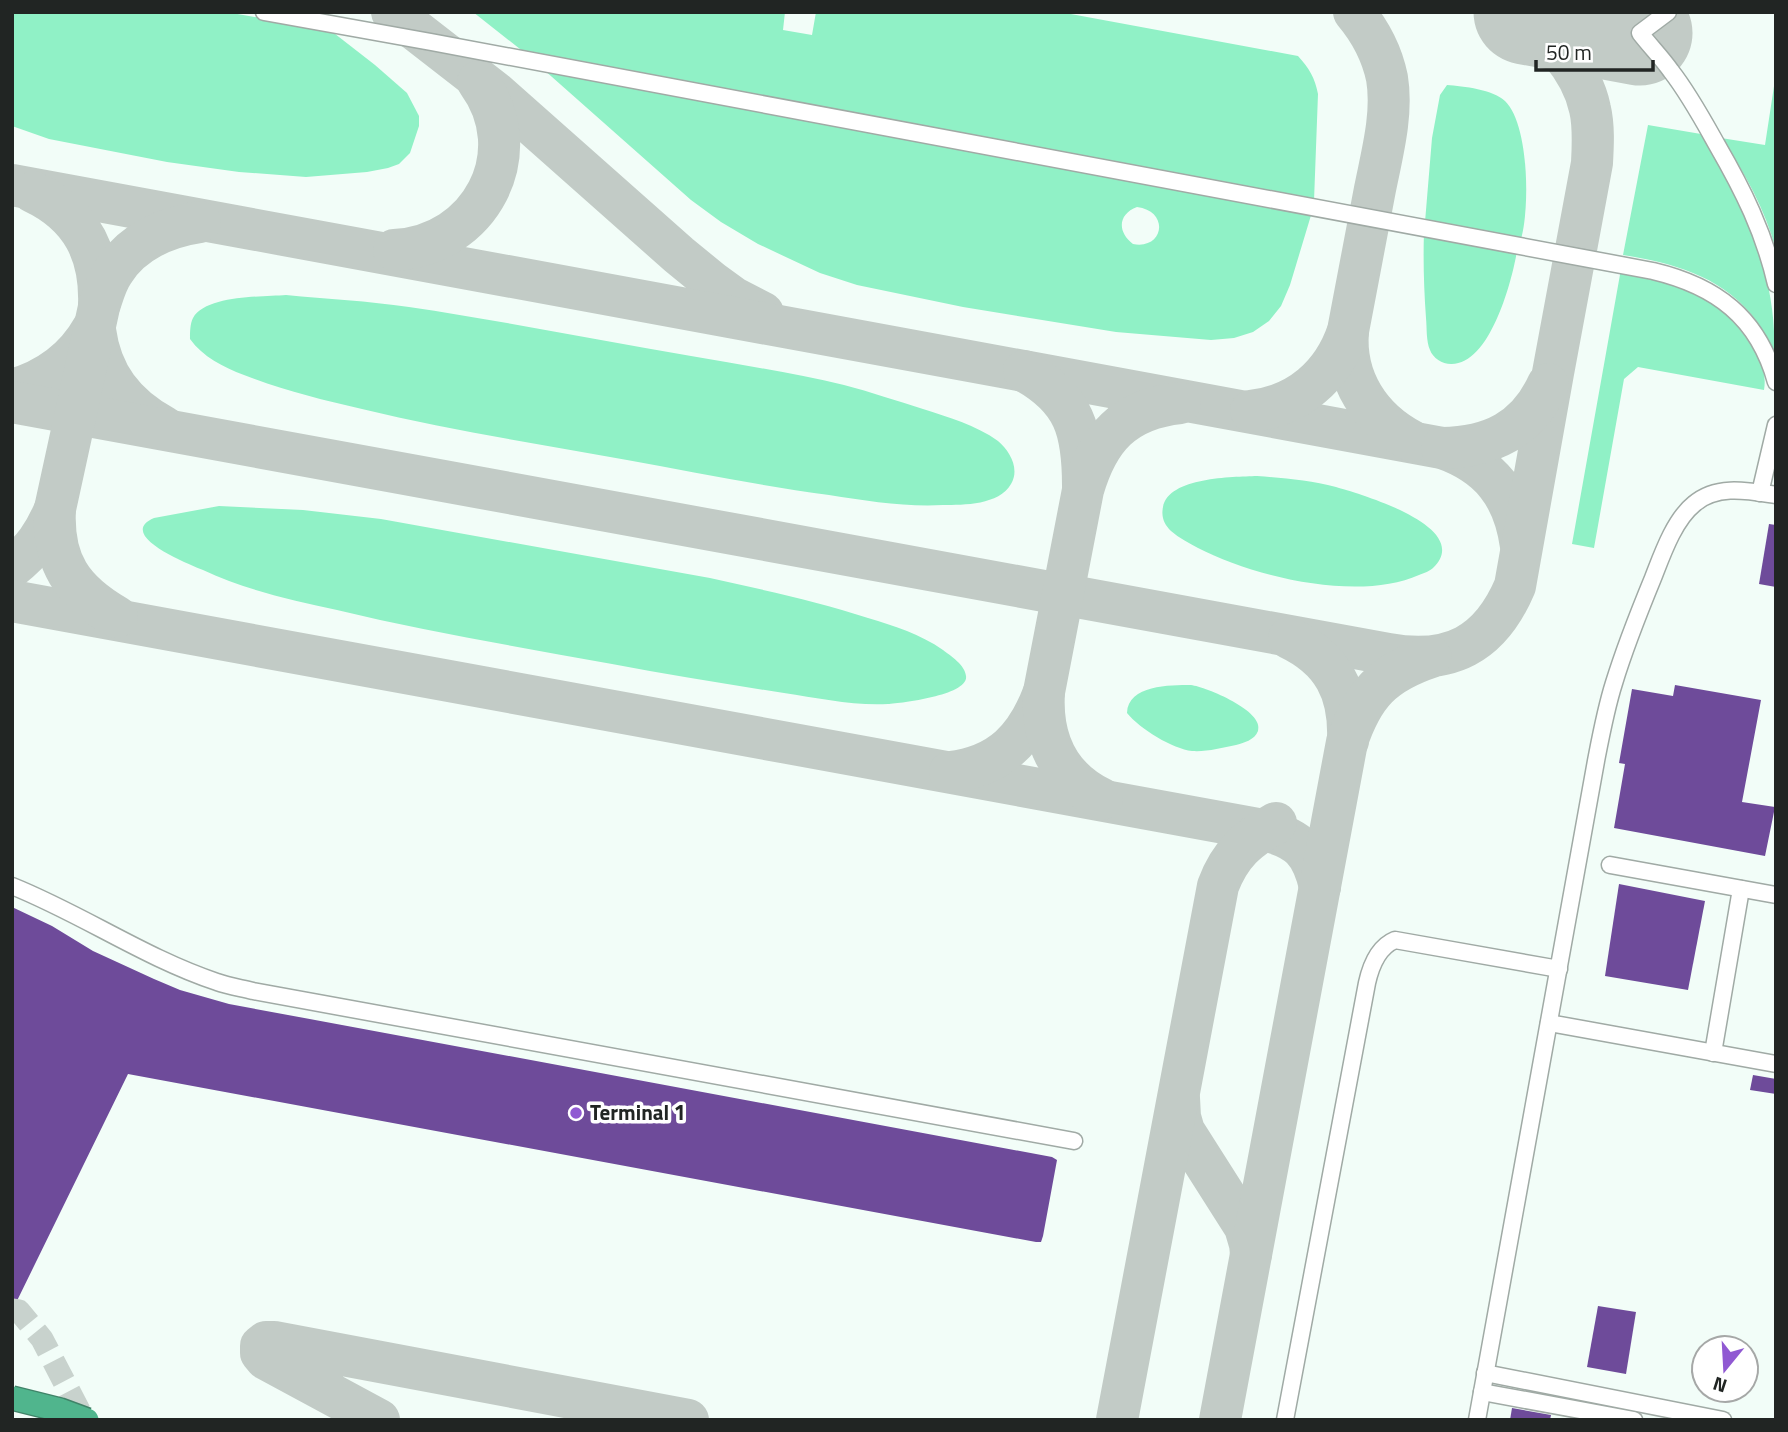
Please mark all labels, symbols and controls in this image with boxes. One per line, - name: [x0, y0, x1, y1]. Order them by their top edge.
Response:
- scale bar: [1536, 28, 1653, 72]
- text: 50 m: [1546, 36, 1592, 68]
- place label: Terminal 1: [590, 1096, 686, 1128]
- marker: Terminal 1: [568, 1105, 584, 1121]
- north arrow: [1690, 1334, 1760, 1404]
- text: N: [1709, 1370, 1730, 1401]

